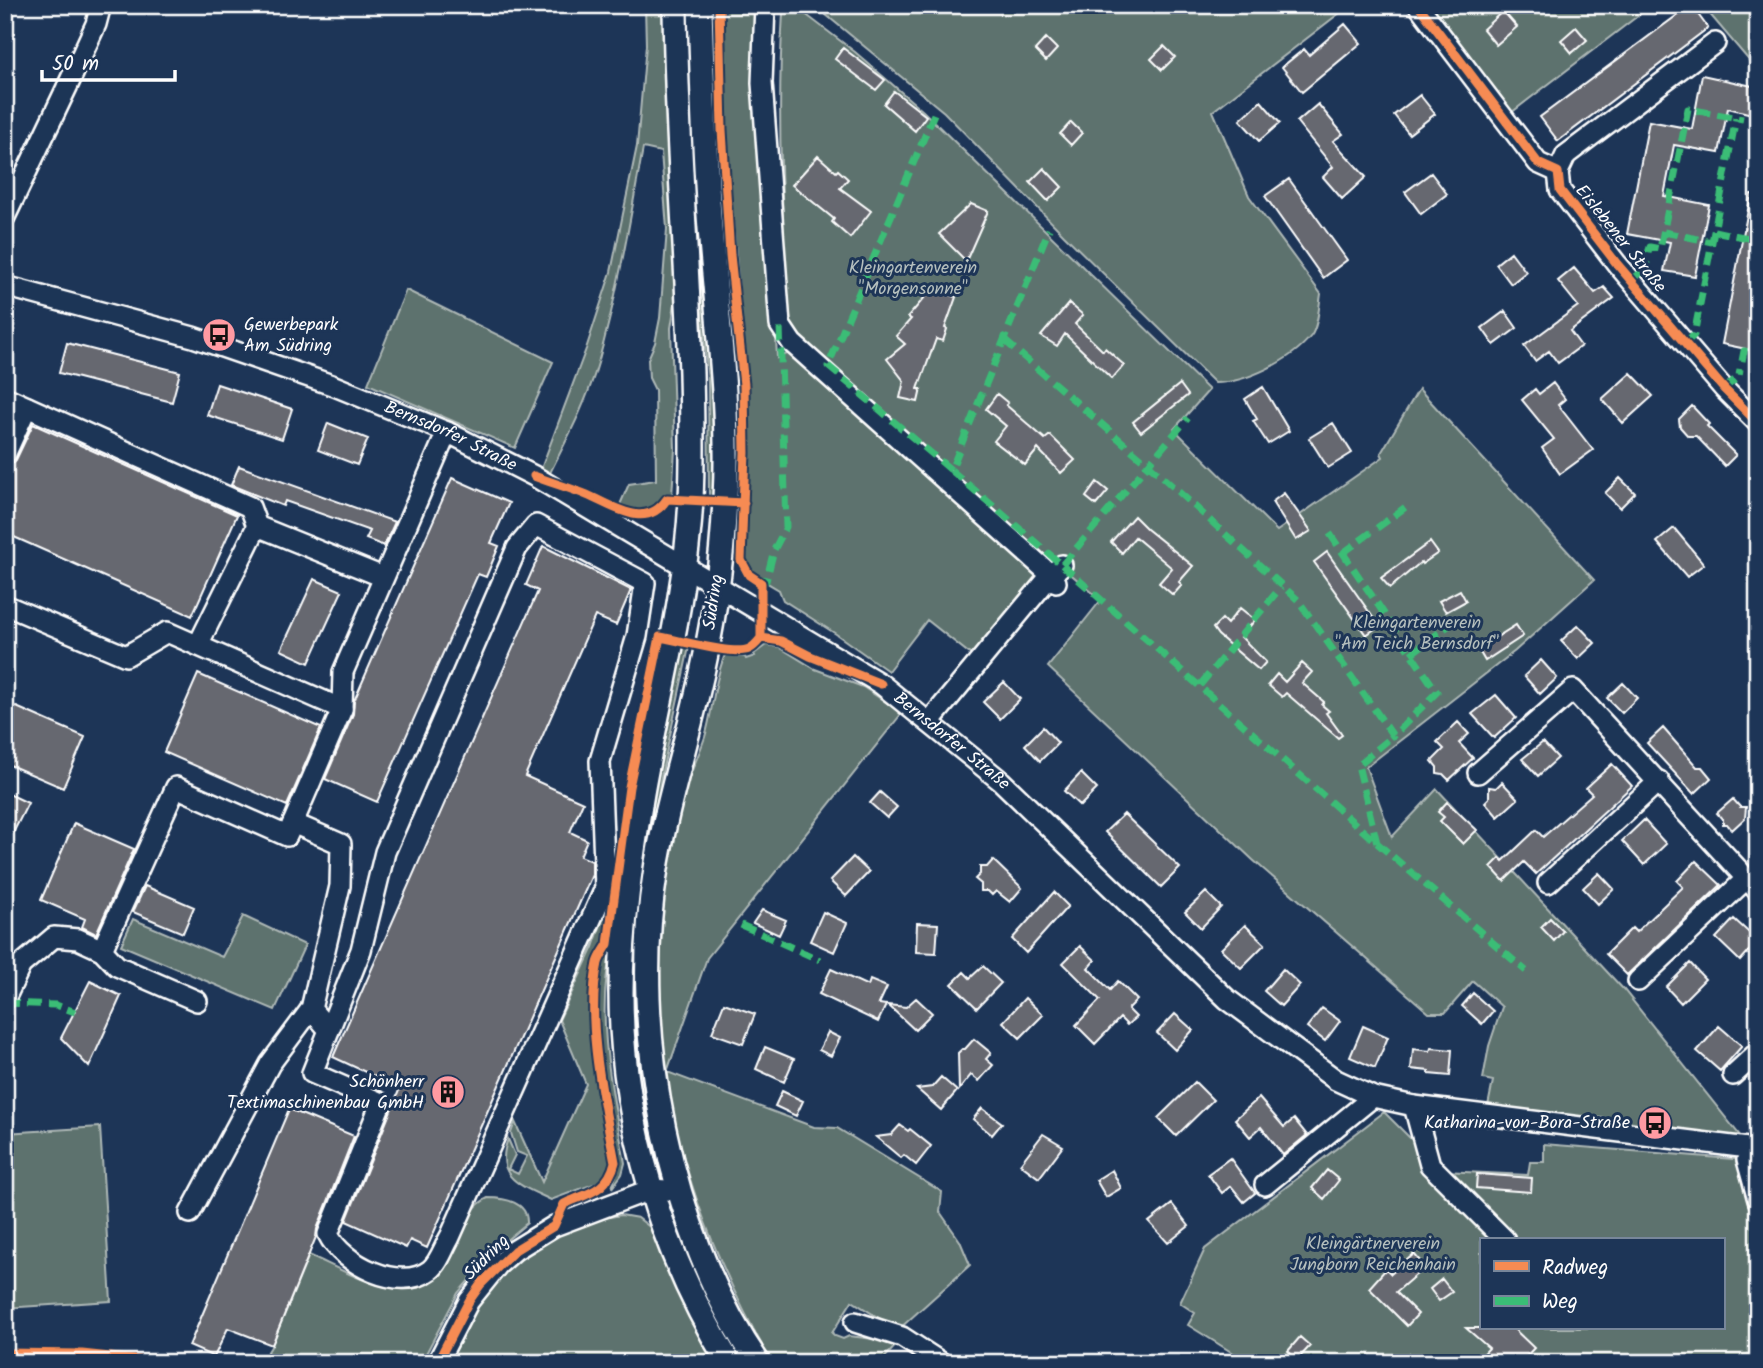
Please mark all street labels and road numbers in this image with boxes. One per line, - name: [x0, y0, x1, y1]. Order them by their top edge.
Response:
- street label: Eislebener Straße: [1567, 178, 1673, 300]
- street label: Bernsdorfer Straße: [380, 393, 522, 480]
- street label: Südring: [696, 572, 732, 632]
- street label: Bernsdorfer Straße: [887, 685, 1017, 797]
- street label: Südring: [457, 1228, 517, 1288]

